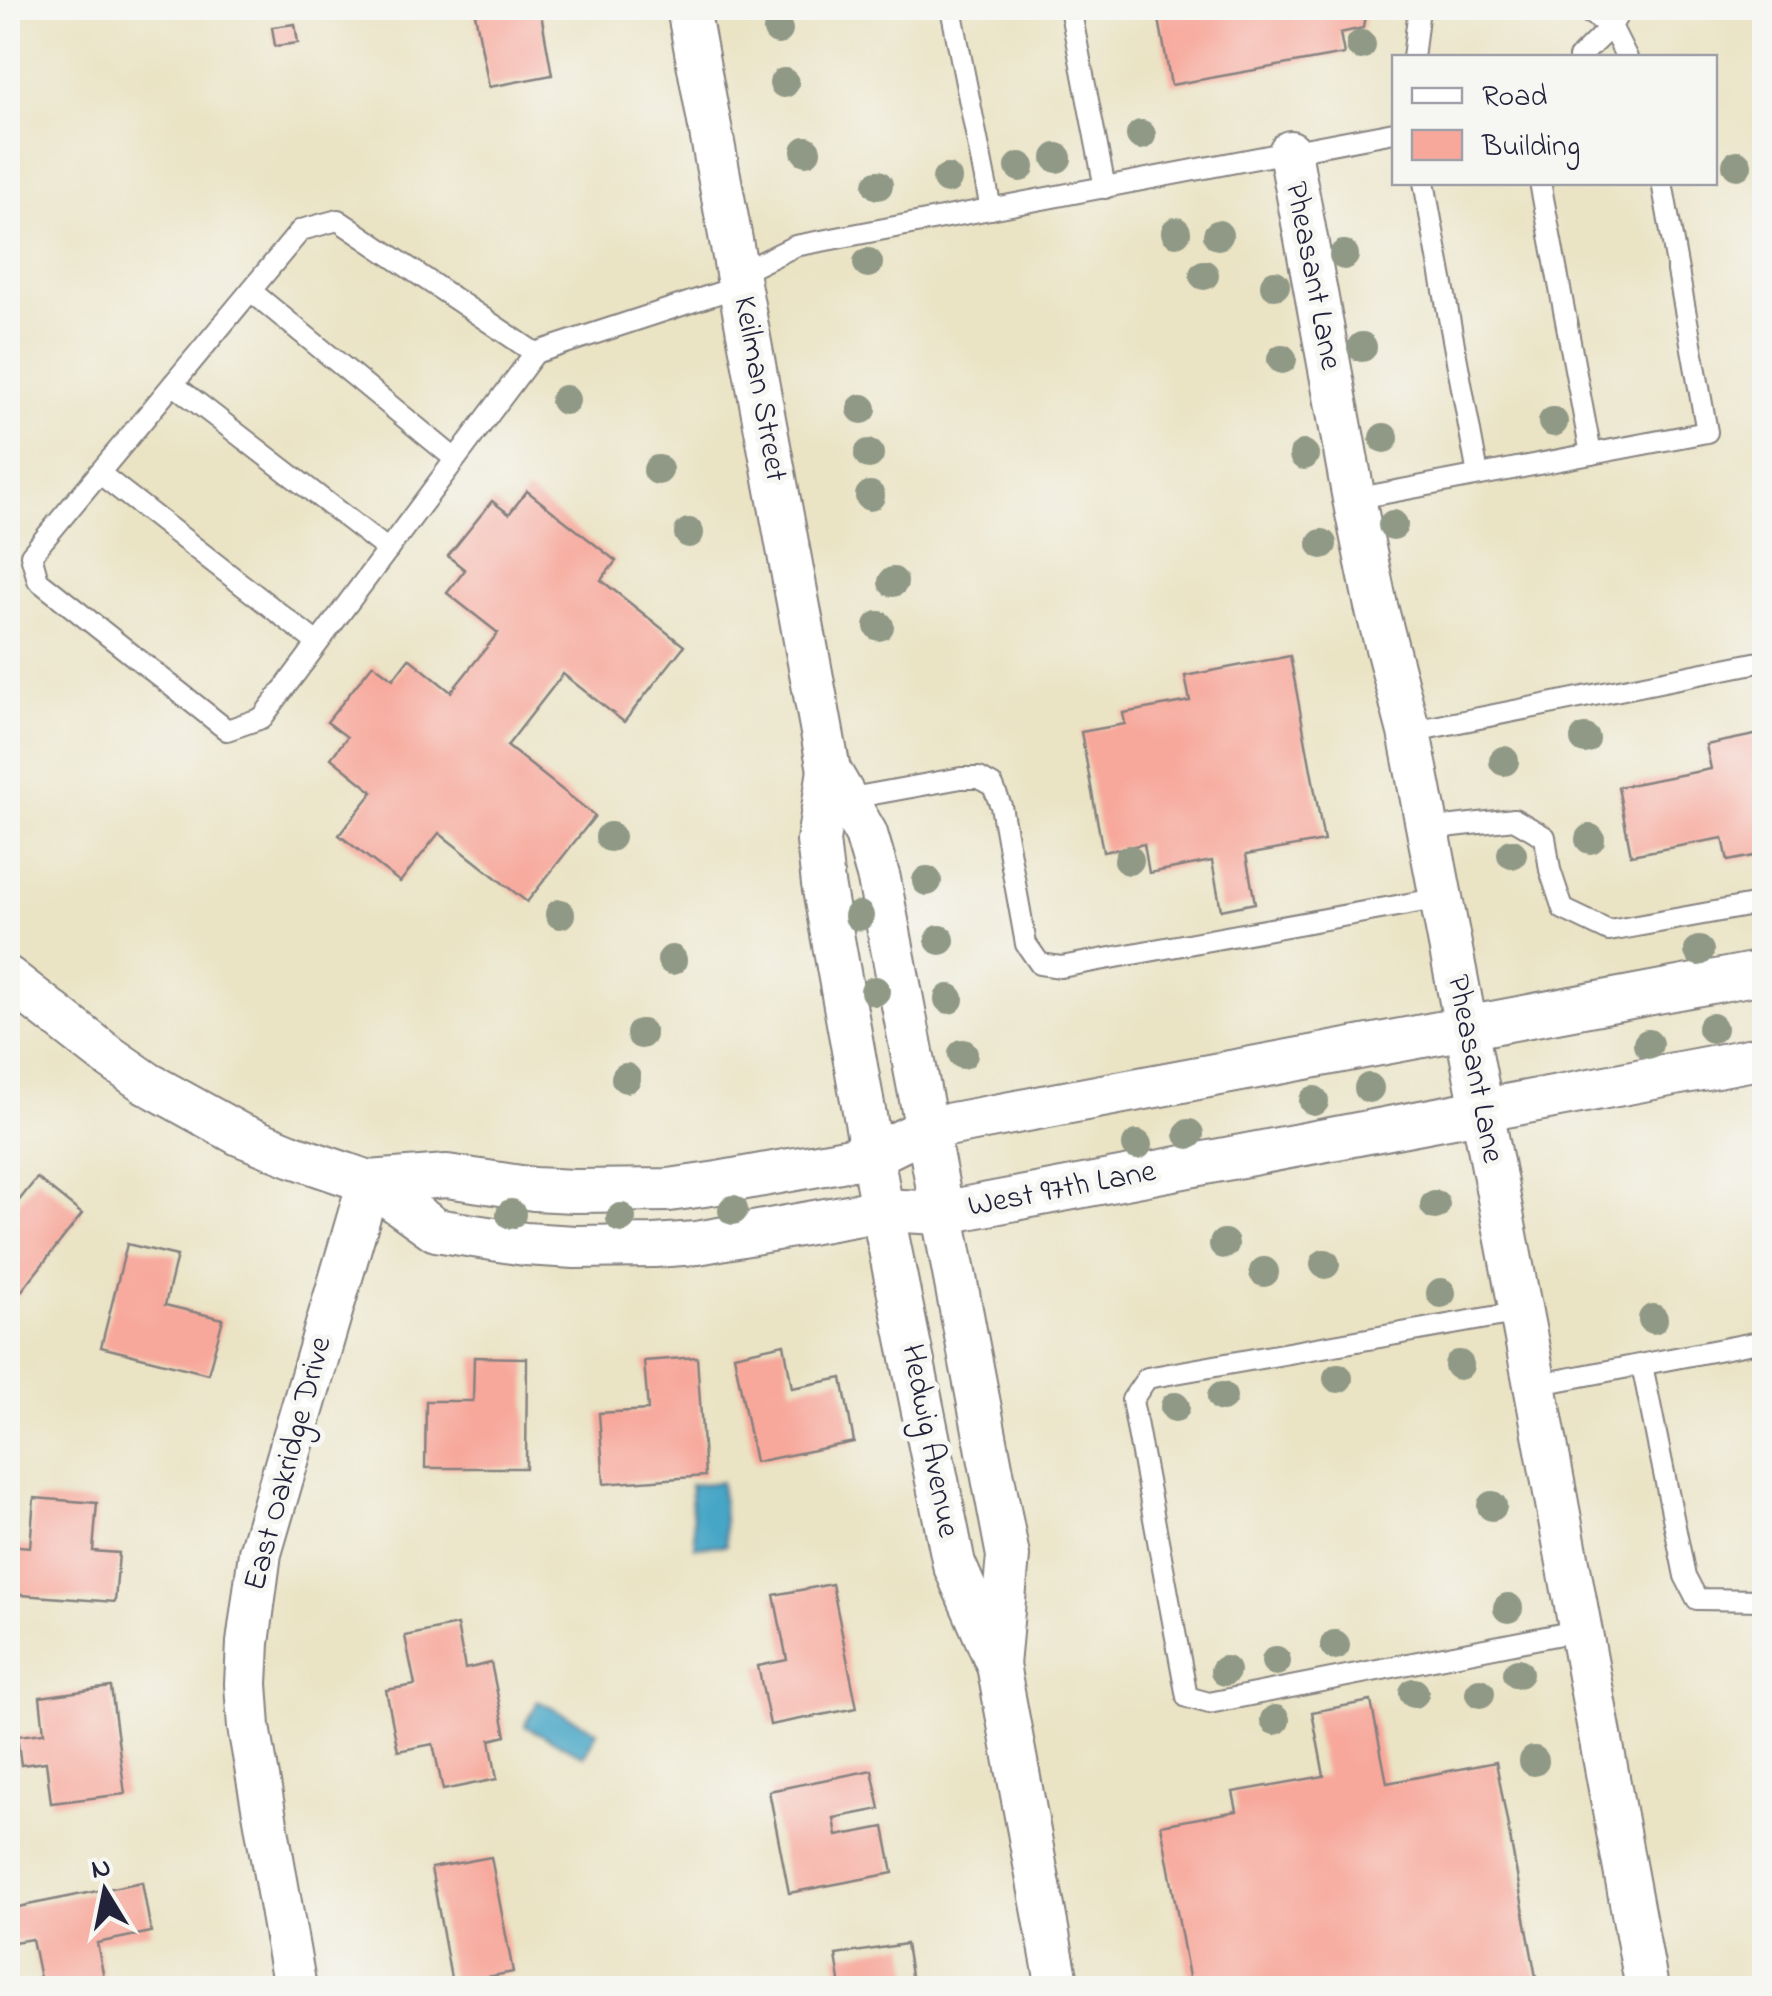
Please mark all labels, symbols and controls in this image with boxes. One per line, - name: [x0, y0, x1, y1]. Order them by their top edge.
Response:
- legend: [1392, 55, 1717, 185]
- text: Road: [1482, 76, 1547, 120]
- text: Building: [1481, 126, 1580, 170]
- street label: Pheasant Lane: [1271, 178, 1353, 375]
- street label: Keilman Street: [720, 293, 798, 486]
- street label: Pheasant Lane: [1433, 971, 1515, 1168]
- street label: West 97th Lane: [964, 1149, 1160, 1231]
- street label: East Oakridge Drive: [232, 1331, 346, 1596]
- street label: Hedwig Avenue: [887, 1340, 971, 1542]
- north arrow: [55, 1841, 155, 1941]
- text: N: [88, 1848, 114, 1892]

